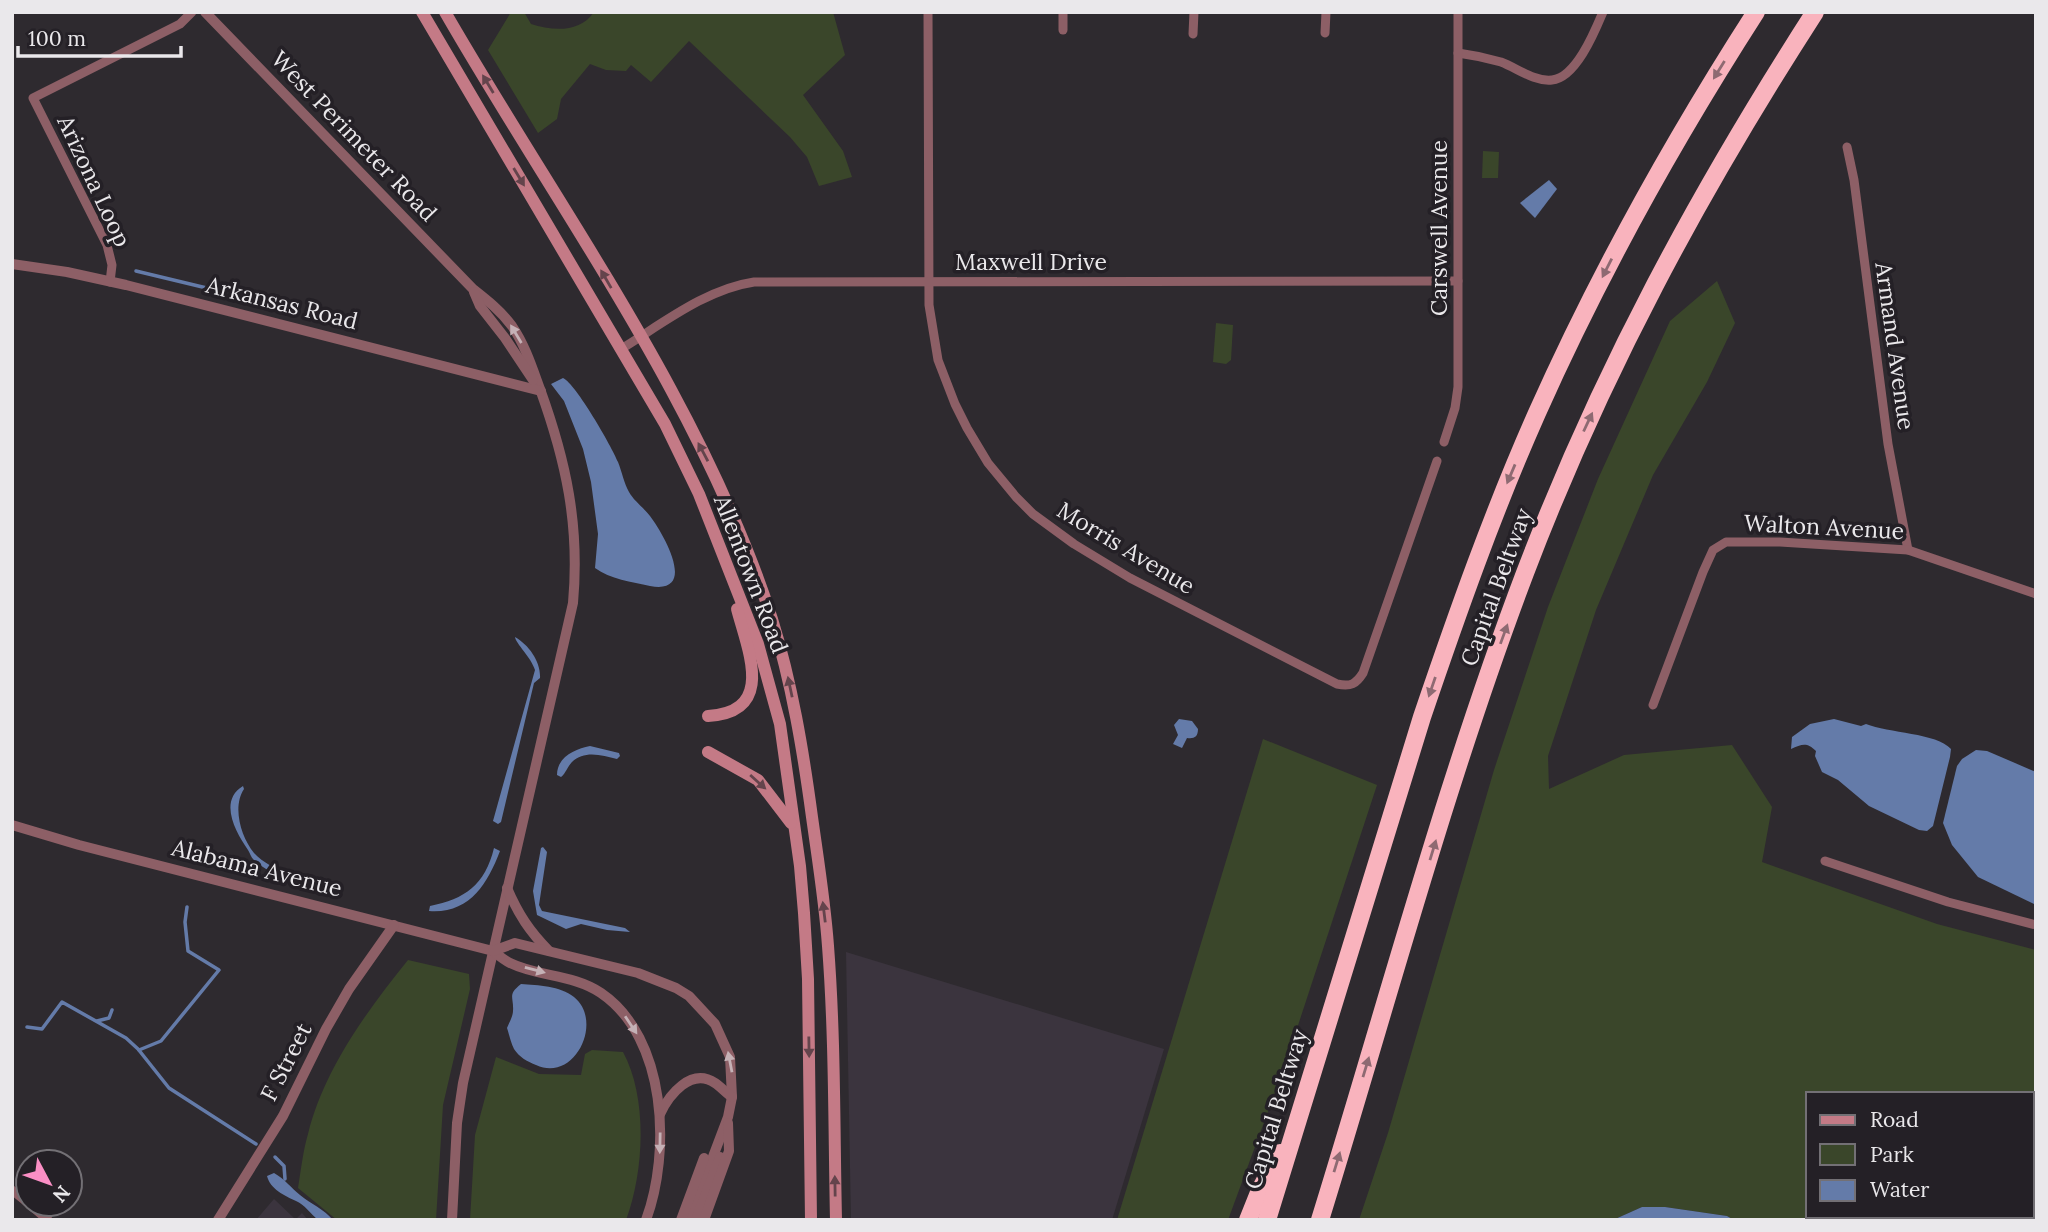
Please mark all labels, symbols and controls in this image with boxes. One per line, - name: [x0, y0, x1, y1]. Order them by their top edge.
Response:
- scale bar: [18, 14, 180, 58]
- text: 100 m: [28, 25, 86, 52]
- street label: West Perimeter Road: [265, 44, 444, 227]
- one-way arrow: [1713, 60, 1726, 79]
- one-way arrow: [481, 75, 494, 94]
- street label: Arizona Loop: [51, 110, 138, 251]
- street label: Carswell Avenue: [1424, 140, 1453, 316]
- one-way arrow: [512, 167, 525, 186]
- street label: Maxwell Drive: [955, 247, 1107, 276]
- one-way arrow: [1602, 258, 1613, 278]
- street label: Armand Avenue: [1869, 259, 1922, 431]
- street label: Arkansas Road: [202, 269, 361, 335]
- one-way arrow: [600, 269, 612, 288]
- one-way arrow: [510, 324, 523, 343]
- one-way arrow: [1582, 412, 1593, 432]
- one-way arrow: [697, 441, 709, 461]
- one-way arrow: [1506, 464, 1517, 485]
- street label: Allentown Road: [708, 490, 795, 657]
- street label: Morris Avenue: [1052, 495, 1200, 600]
- street label: Capital Beltway: [1454, 503, 1538, 670]
- street label: Walton Avenue: [1743, 508, 1905, 545]
- one-way arrow: [1498, 623, 1509, 644]
- one-way arrow: [785, 676, 796, 698]
- one-way arrow: [1426, 677, 1437, 698]
- one-way arrow: [749, 774, 767, 790]
- street label: Alabama Avenue: [168, 832, 345, 903]
- one-way arrow: [1428, 839, 1439, 860]
- one-way arrow: [819, 901, 830, 923]
- one-way arrow: [524, 965, 546, 976]
- one-way arrow: [625, 1015, 638, 1035]
- street label: F Street: [254, 1018, 318, 1106]
- street label: Capital Beltway: [1237, 1024, 1314, 1192]
- one-way arrow: [803, 1037, 815, 1059]
- one-way arrow: [724, 1050, 735, 1072]
- one-way arrow: [1362, 1057, 1372, 1078]
- legend: [1806, 1092, 2034, 1218]
- text: Road: [1870, 1106, 1919, 1133]
- one-way arrow: [654, 1132, 665, 1154]
- text: Park: [1870, 1141, 1914, 1168]
- north arrow: [14, 1148, 84, 1218]
- one-way arrow: [1333, 1151, 1343, 1172]
- one-way arrow: [830, 1174, 841, 1196]
- text: Water: [1870, 1176, 1929, 1203]
- text: N: [48, 1181, 76, 1208]

